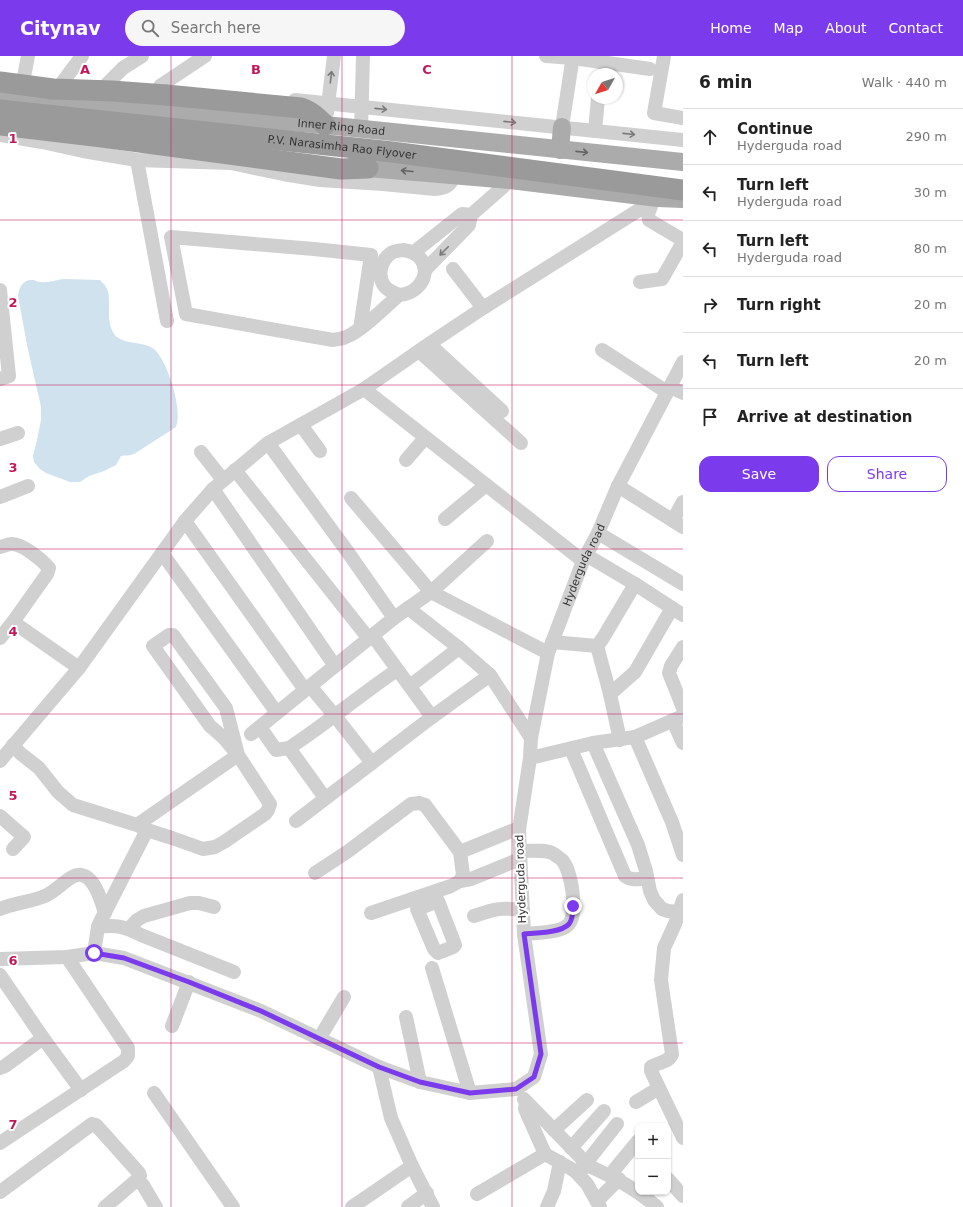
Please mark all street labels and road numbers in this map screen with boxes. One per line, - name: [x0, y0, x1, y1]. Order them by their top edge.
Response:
- street label: Inner Ring Road: [297, 116, 386, 138]
- street label: P.V. Narasimha Rao Flyover: [267, 132, 418, 162]
- street label: Hyderguda road: [560, 522, 608, 608]
- street label: Hyderguda road: [513, 834, 529, 924]

